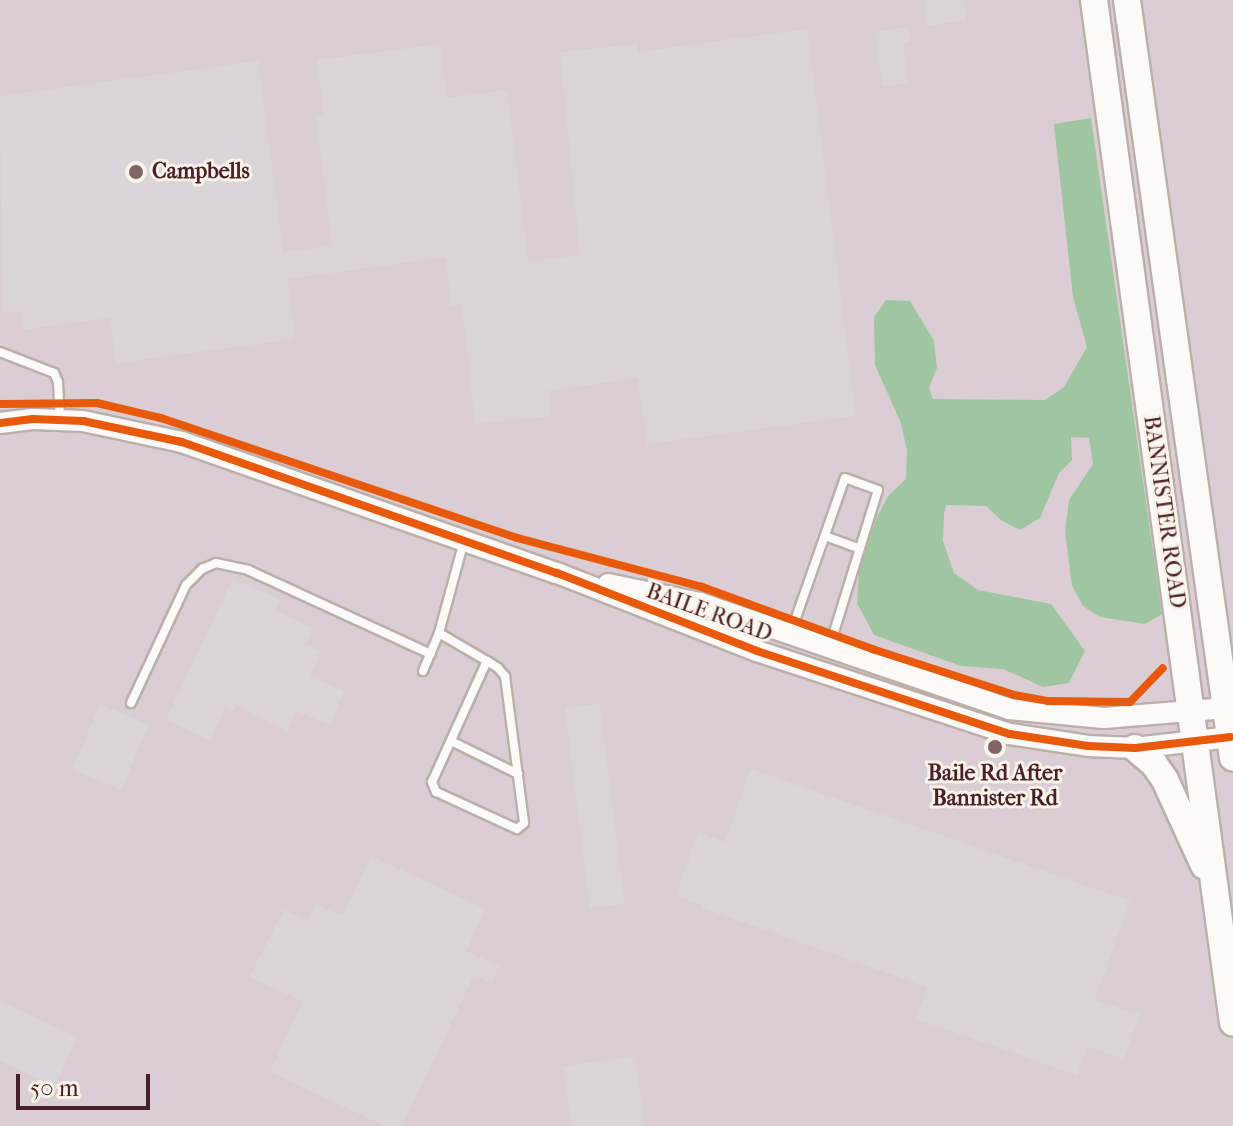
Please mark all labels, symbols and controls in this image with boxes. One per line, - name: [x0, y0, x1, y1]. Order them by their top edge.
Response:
- place label: Campbells: [152, 159, 250, 185]
- marker: Campbells: [127, 163, 145, 181]
- street label: BANNISTER ROAD: [1137, 414, 1191, 610]
- street label: BAILE ROAD: [642, 578, 776, 648]
- marker: Baile Rd After Bannister Rd: [986, 738, 1004, 756]
- place label: Baile Rd After Bannister Rd: [928, 760, 1062, 812]
- scale bar: [20, 1058, 154, 1108]
- text: 50 m: [30, 1074, 79, 1102]

